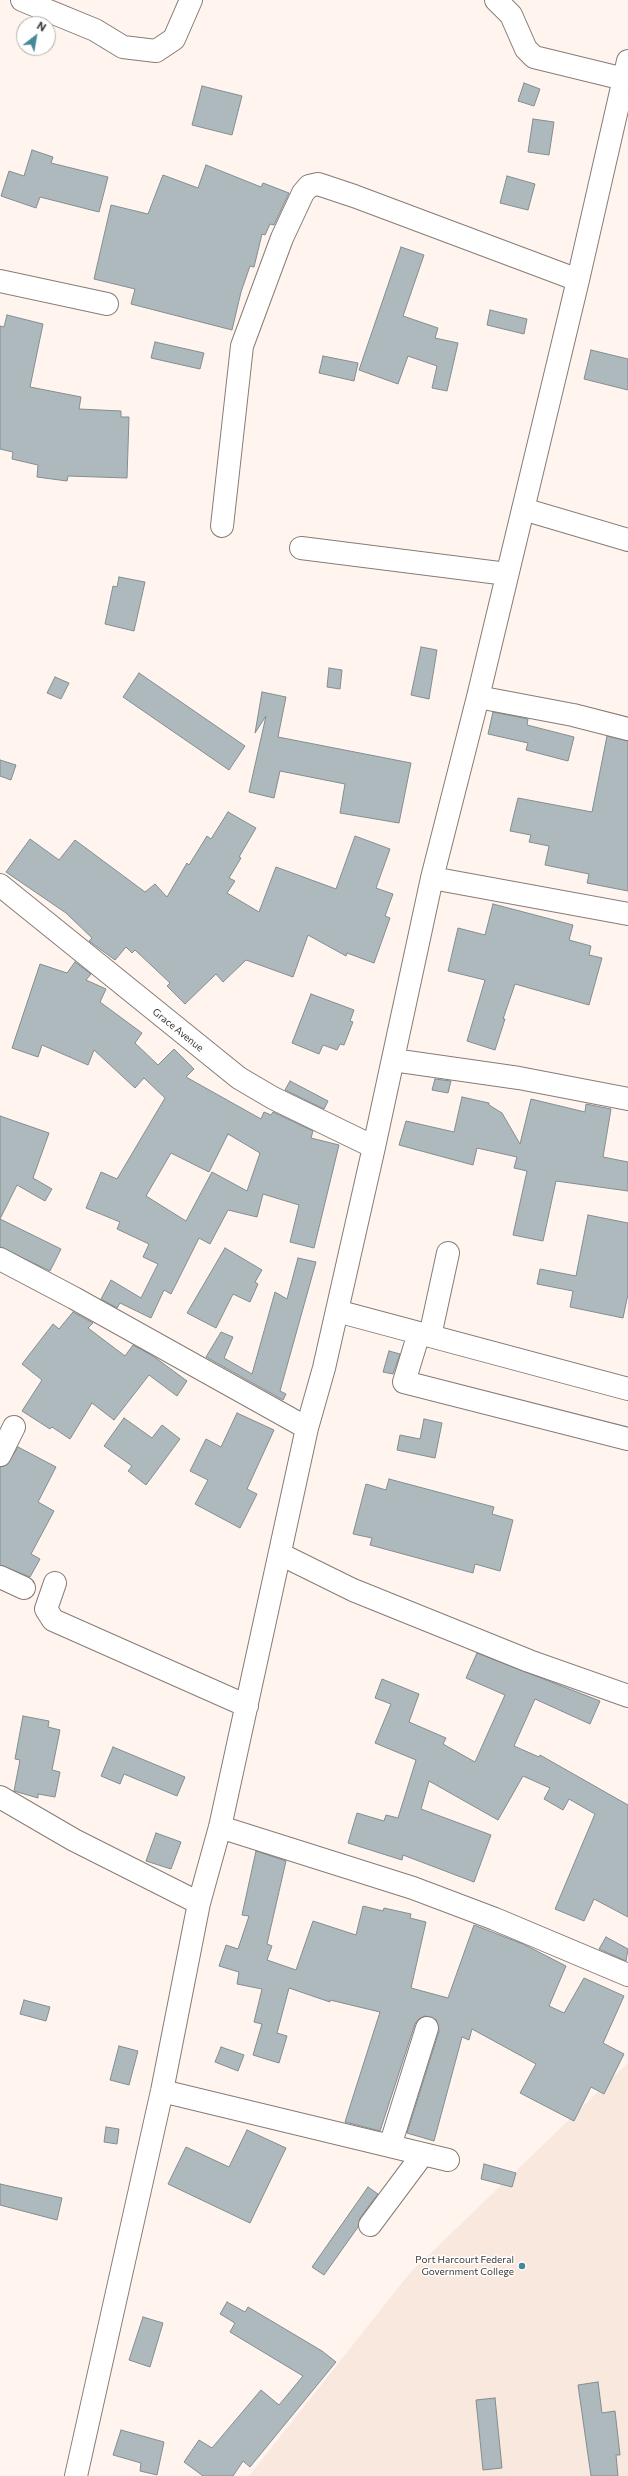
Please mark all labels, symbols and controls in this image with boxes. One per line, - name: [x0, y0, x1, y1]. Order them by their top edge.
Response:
- north arrow: [16, 16, 56, 56]
- text: N: [35, 18, 49, 34]
- street label: Grace Avenue: [150, 1006, 206, 1054]
- place label: Port Harcourt Federal Government College: [415, 2254, 514, 2278]
- marker: Port Harcourt Federal Government College: [517, 2261, 527, 2271]

